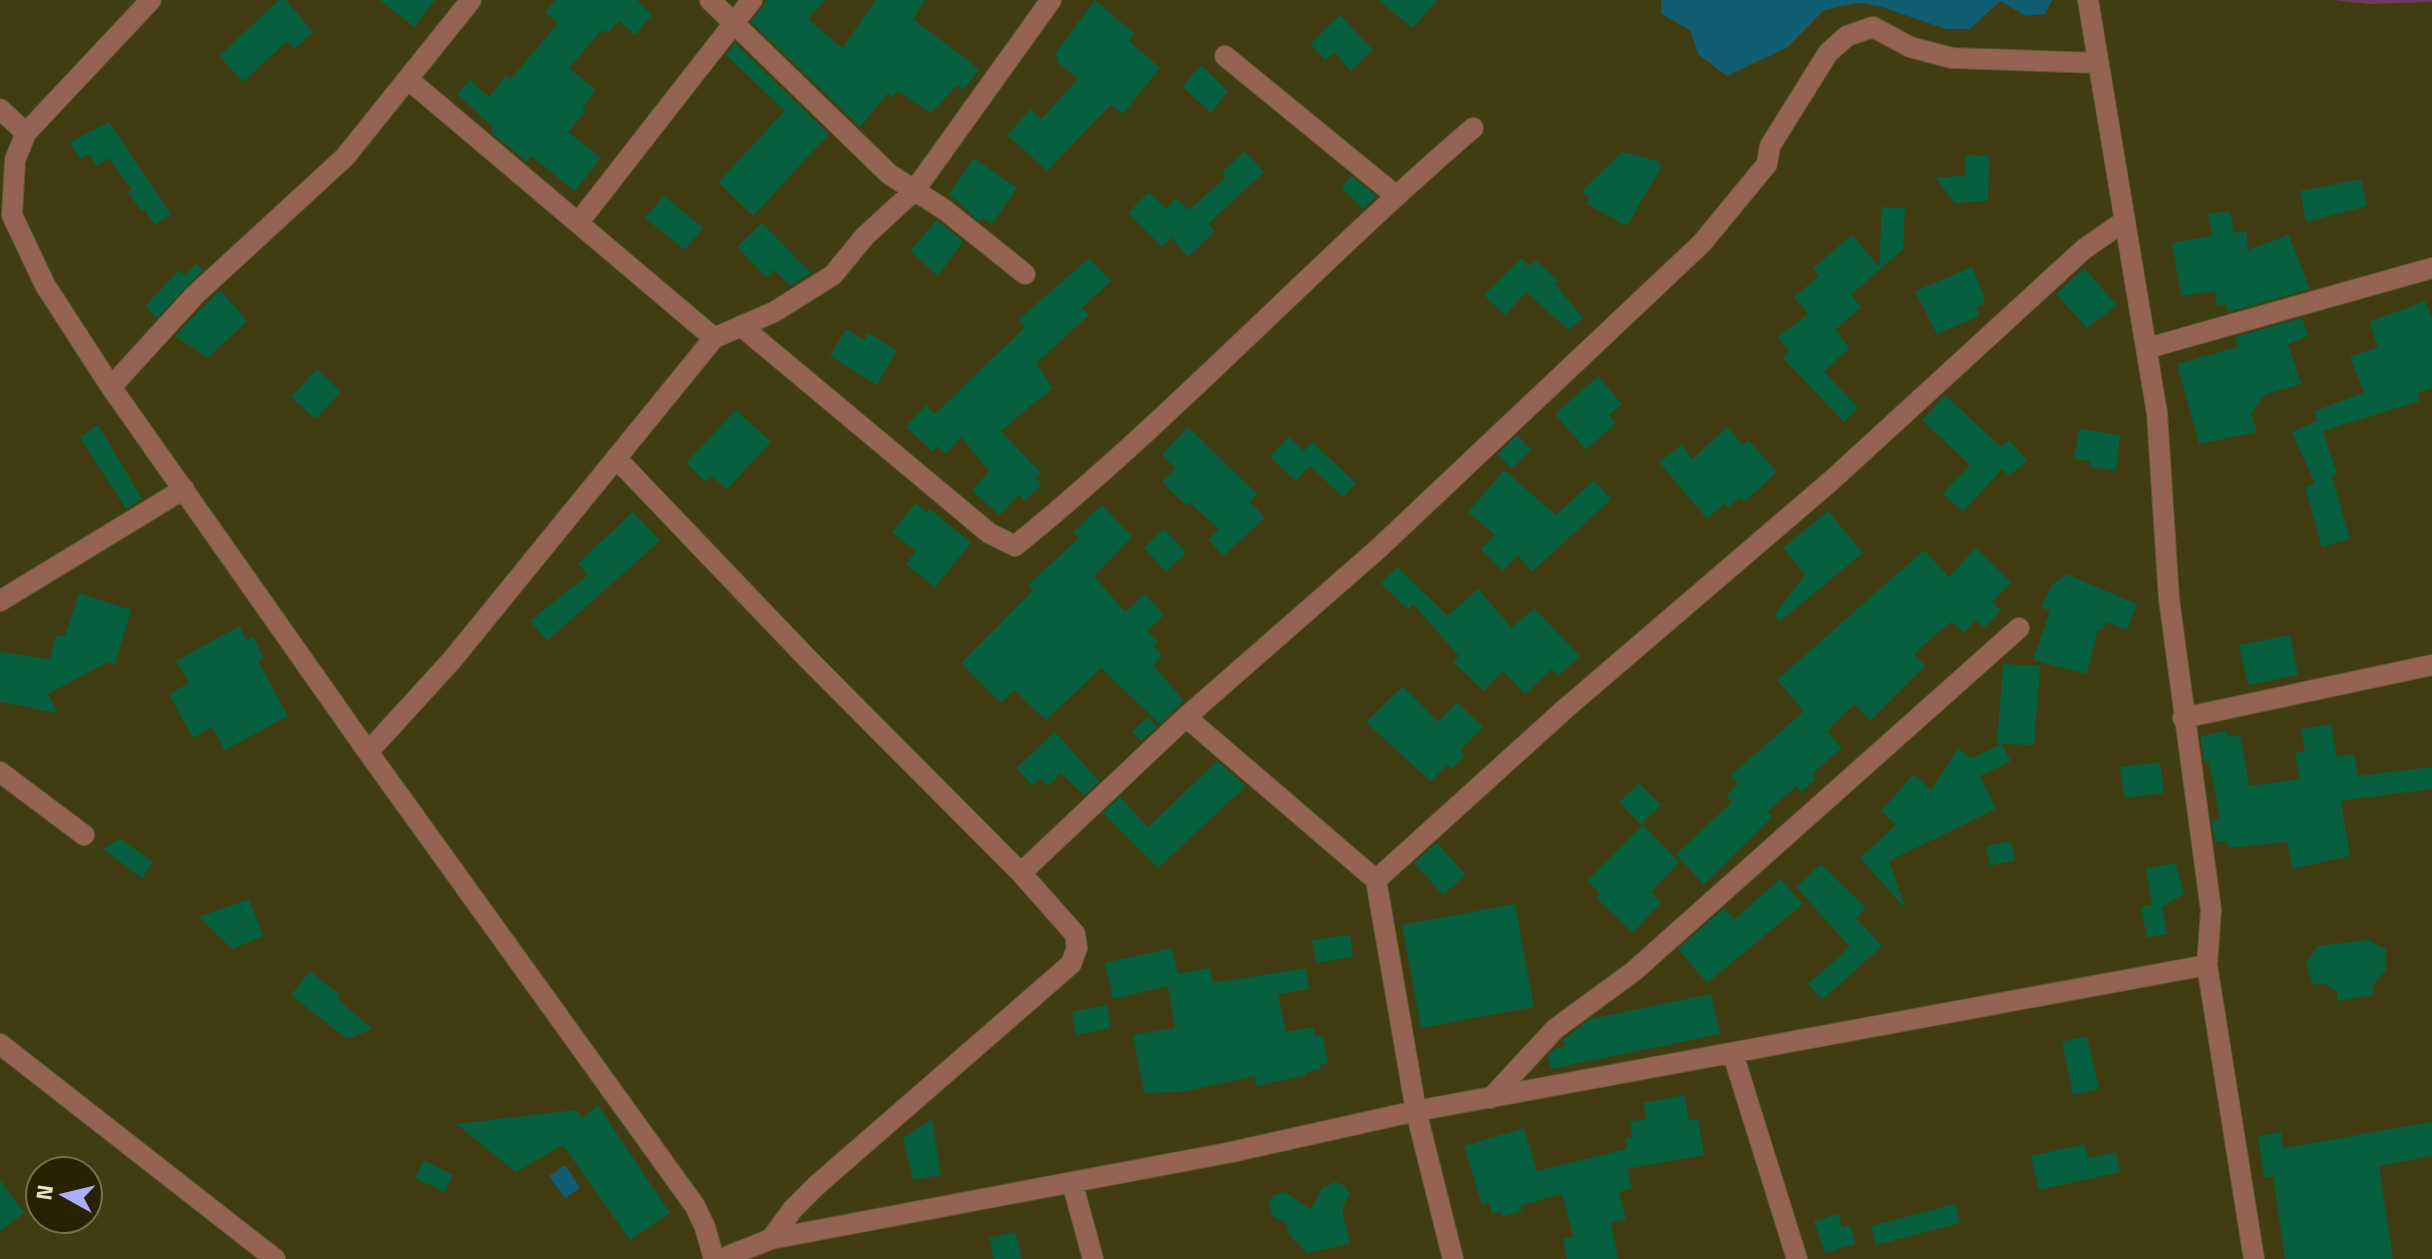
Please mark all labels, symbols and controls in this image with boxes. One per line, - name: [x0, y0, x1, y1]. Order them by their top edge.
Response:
- north arrow: [24, 1155, 104, 1235]
- text: N: [26, 1182, 62, 1202]

